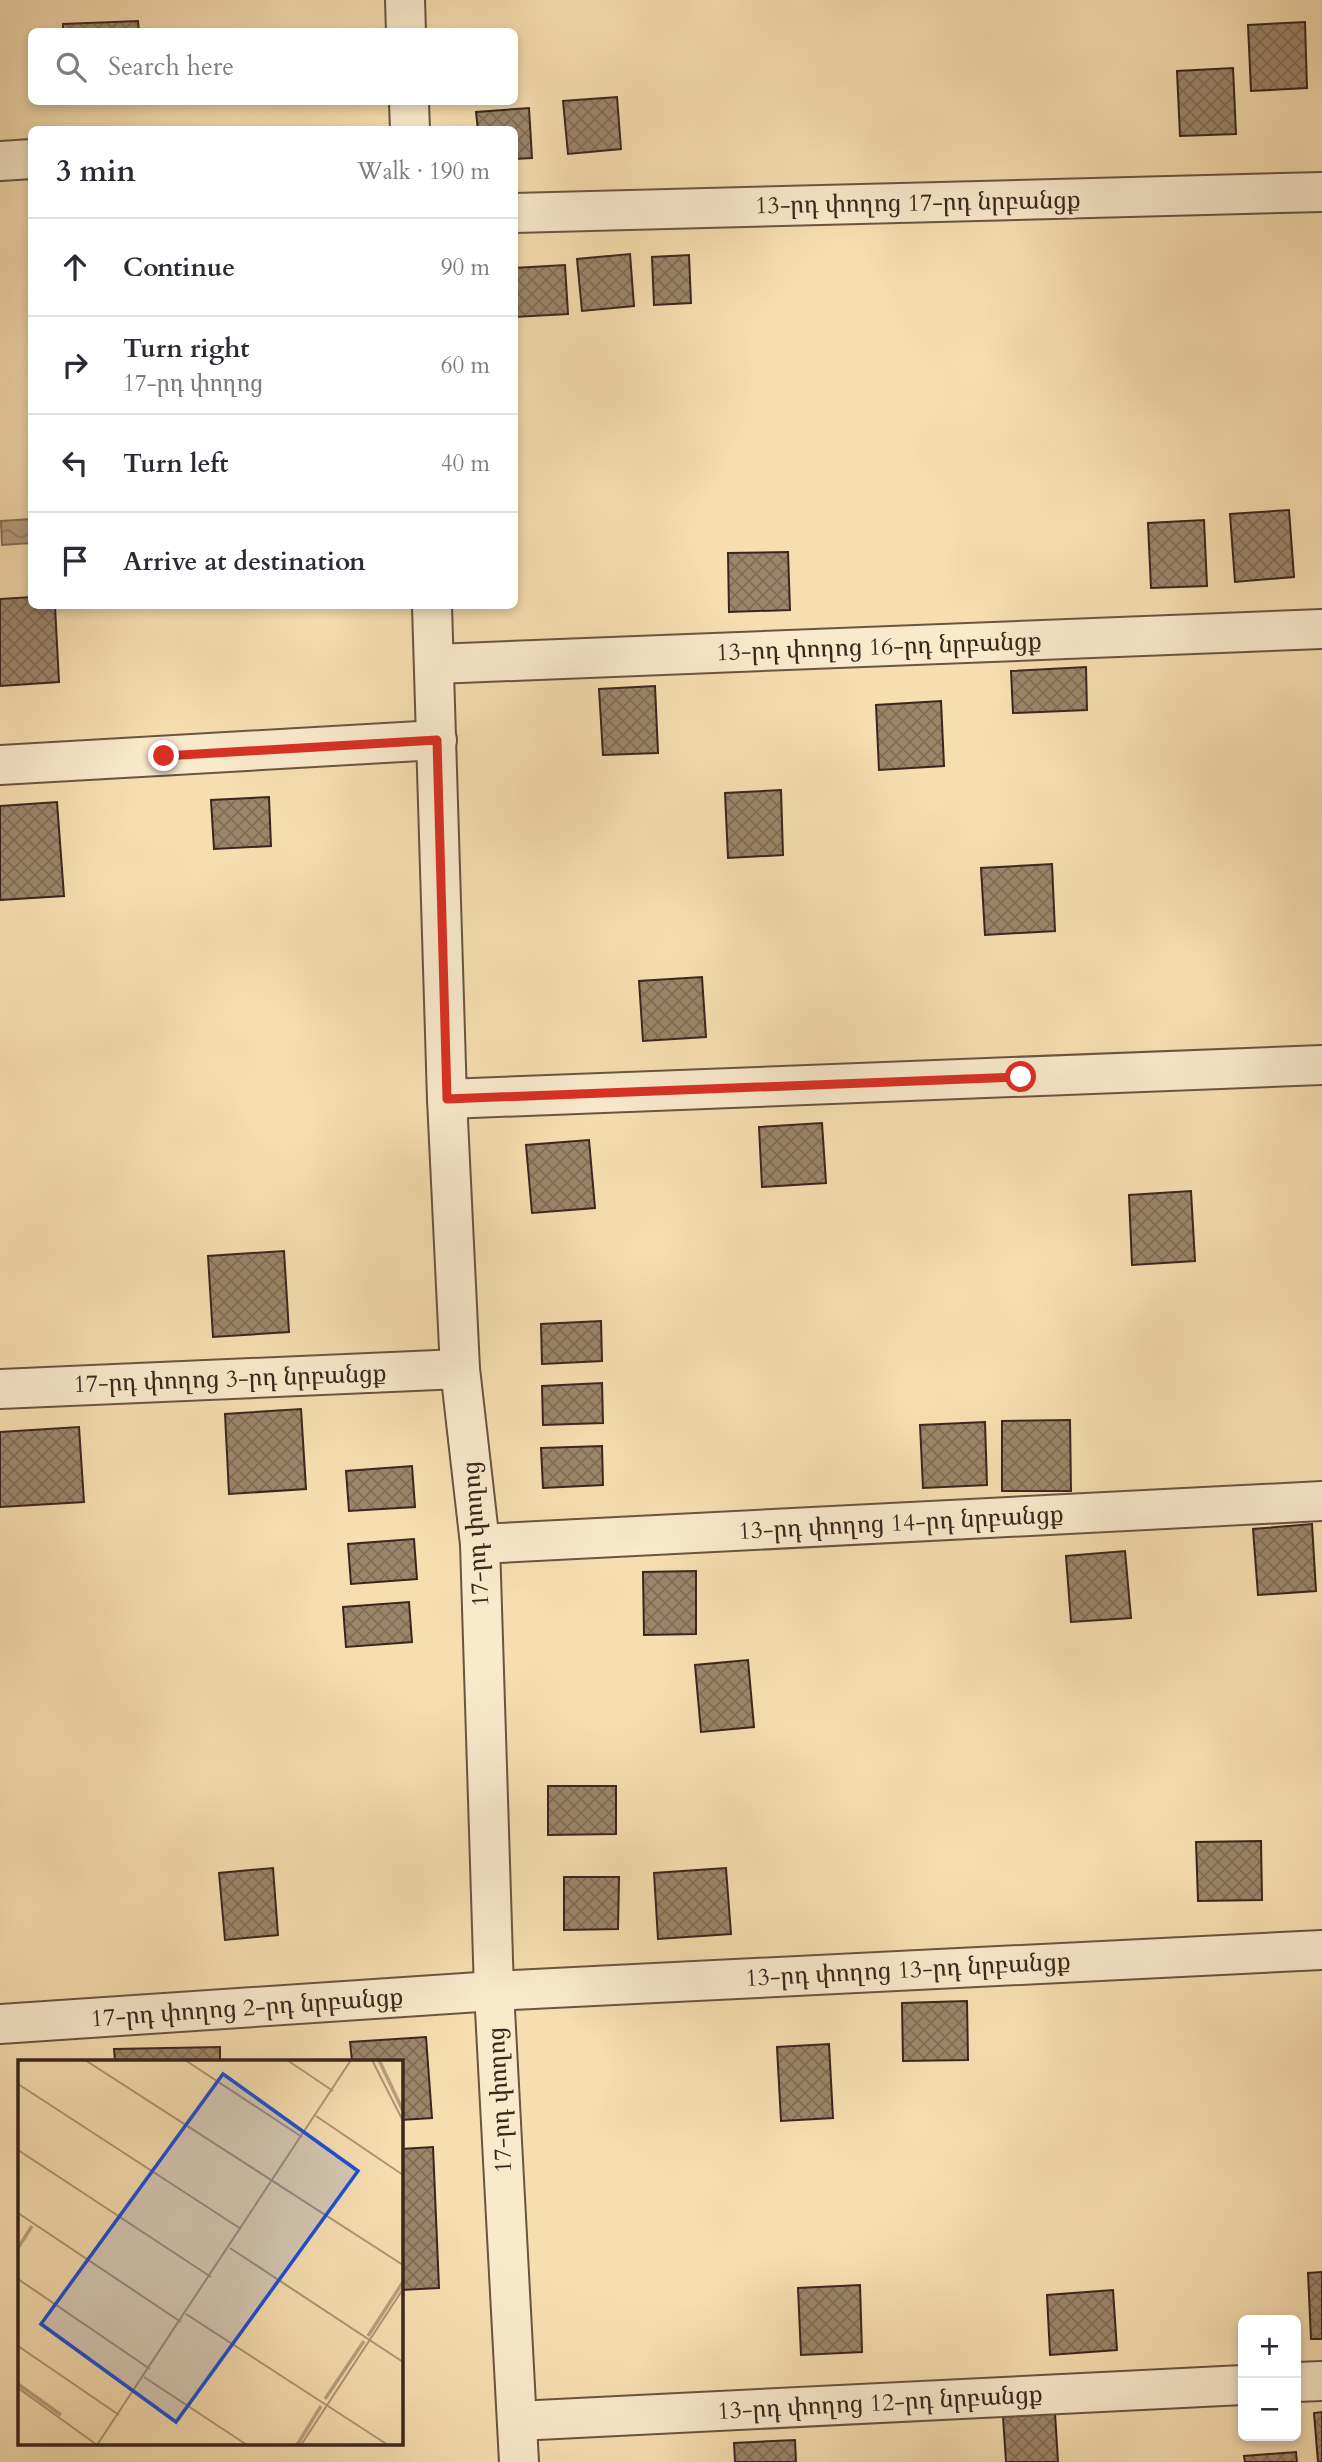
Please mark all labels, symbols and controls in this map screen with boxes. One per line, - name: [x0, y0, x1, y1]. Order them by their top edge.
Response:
- search box: [28, 28, 518, 105]
- icon: search: [52, 48, 90, 86]
- text: Search here: [108, 49, 234, 84]
- text: 3 min: [56, 151, 136, 192]
- text: Walk · 190 m: [357, 156, 490, 187]
- street label: 13-րդ փողոց 17-րդ նրբանցք: [755, 184, 1081, 222]
- icon: ahead: [56, 248, 94, 286]
- text: Continue: [123, 250, 235, 285]
- text: 90 m: [441, 252, 490, 283]
- text: Turn right: [123, 331, 250, 366]
- icon: right: [56, 346, 94, 384]
- text: 60 m: [441, 350, 490, 381]
- text: 17-րդ փողոց: [123, 368, 263, 399]
- icon: left: [56, 444, 94, 482]
- text: Turn left: [123, 446, 228, 481]
- text: 40 m: [441, 448, 490, 479]
- icon: arrive: [56, 542, 94, 580]
- text: Arrive at destination: [123, 544, 366, 579]
- street label: 13-րդ փողոց 16-րդ նրբանցք: [716, 625, 1042, 669]
- route end: [148, 740, 179, 771]
- route start: [1005, 1061, 1036, 1092]
- street label: 17-րդ փողոց 3-րդ նրբանցք: [73, 1357, 387, 1401]
- street label: 17-րդ փողոց: [454, 1460, 498, 1608]
- street label: 13-րդ փողոց 14-րդ նրբանցք: [738, 1498, 1064, 1548]
- street label: 13-րդ փողոց 13-րդ նրբանցք: [745, 1945, 1071, 1995]
- street label: 17-րդ փողոց 2-րդ նրբանցք: [90, 1981, 404, 2035]
- street label: 17-րդ փողոց: [480, 2026, 520, 2174]
- inset map: [18, 2060, 402, 2444]
- map controls: [1238, 2315, 1301, 2441]
- button: +: [1238, 2315, 1301, 2378]
- street label: 13-րդ փողոց 12-րդ նրբանցք: [717, 2378, 1043, 2428]
- button: −: [1238, 2378, 1301, 2441]

